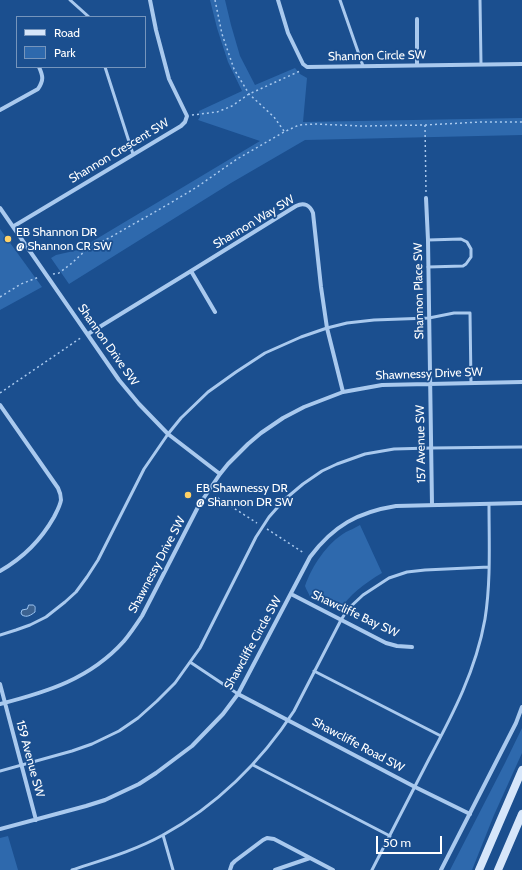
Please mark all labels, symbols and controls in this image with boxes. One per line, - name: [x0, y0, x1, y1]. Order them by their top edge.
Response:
- legend: [16, 16, 146, 68]
- text: Road: [54, 25, 80, 40]
- text: Park: [54, 45, 76, 60]
- street label: Shannon Circle SW: [328, 48, 426, 64]
- street label: Shannon Crescent SW: [66, 115, 172, 187]
- street label: Shannon Way SW: [211, 192, 297, 252]
- place label: EB Shannon DR @ Shannon CR SW: [16, 225, 112, 253]
- marker: EB Shannon DR @ Shannon CR SW: [3, 234, 13, 244]
- street label: Shannon Place SW: [411, 243, 427, 339]
- street label: Shannon Drive SW: [74, 301, 142, 389]
- street label: Shawnessy Drive SW: [375, 365, 483, 383]
- street label: 157 Avenue SW: [413, 405, 429, 483]
- place label: EB Shawnessy DR @ Shannon DR SW: [196, 481, 293, 509]
- marker: EB Shawnessy DR @ Shannon DR SW: [183, 490, 193, 500]
- street label: Shawnessy Drive SW: [125, 514, 189, 616]
- street label: Shawcliffe Bay SW: [309, 587, 401, 641]
- street label: Shawcliffe Circle SW: [221, 594, 285, 692]
- street label: Shawcliffe Road SW: [309, 715, 407, 775]
- street label: 159 Avenue SW: [13, 719, 47, 799]
- scale bar: [378, 828, 444, 854]
- text: 50 m: [383, 835, 411, 850]

